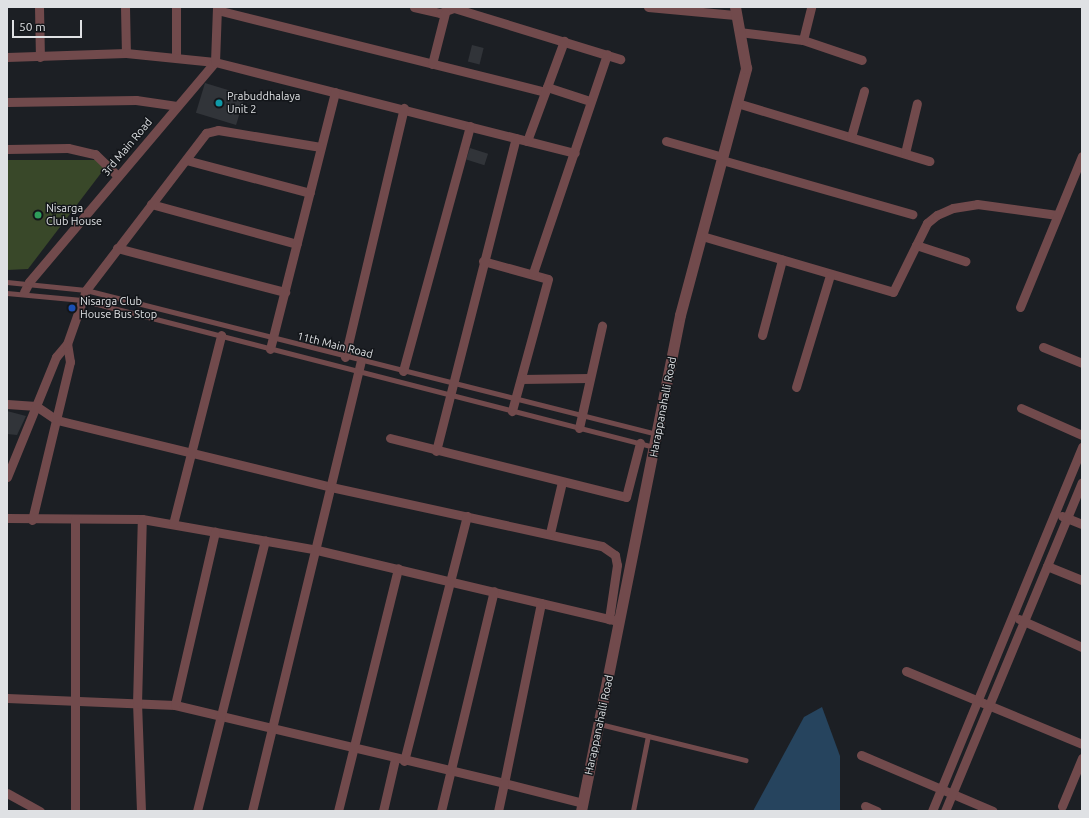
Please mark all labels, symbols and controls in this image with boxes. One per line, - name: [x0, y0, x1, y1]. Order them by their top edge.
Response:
- scale bar: [14, 12, 84, 38]
- text: 50 m: [19, 20, 46, 33]
- place label: Prabuddhalaya Unit 2: [227, 90, 300, 116]
- marker: Prabuddhalaya Unit 2: [214, 98, 224, 108]
- street label: 3rd Main Road: [99, 115, 155, 179]
- place label: Nisarga Club House: [46, 202, 102, 228]
- marker: Nisarga Club House: [33, 210, 43, 220]
- place label: Nisarga Club House Bus Stop: [80, 295, 157, 321]
- marker: Nisarga Club House Bus Stop: [67, 303, 77, 313]
- street label: 11th Main Road: [296, 329, 374, 361]
- street label: Harappanahalli Road: [647, 356, 679, 458]
- street label: Harappanahalli Road: [582, 674, 616, 776]

